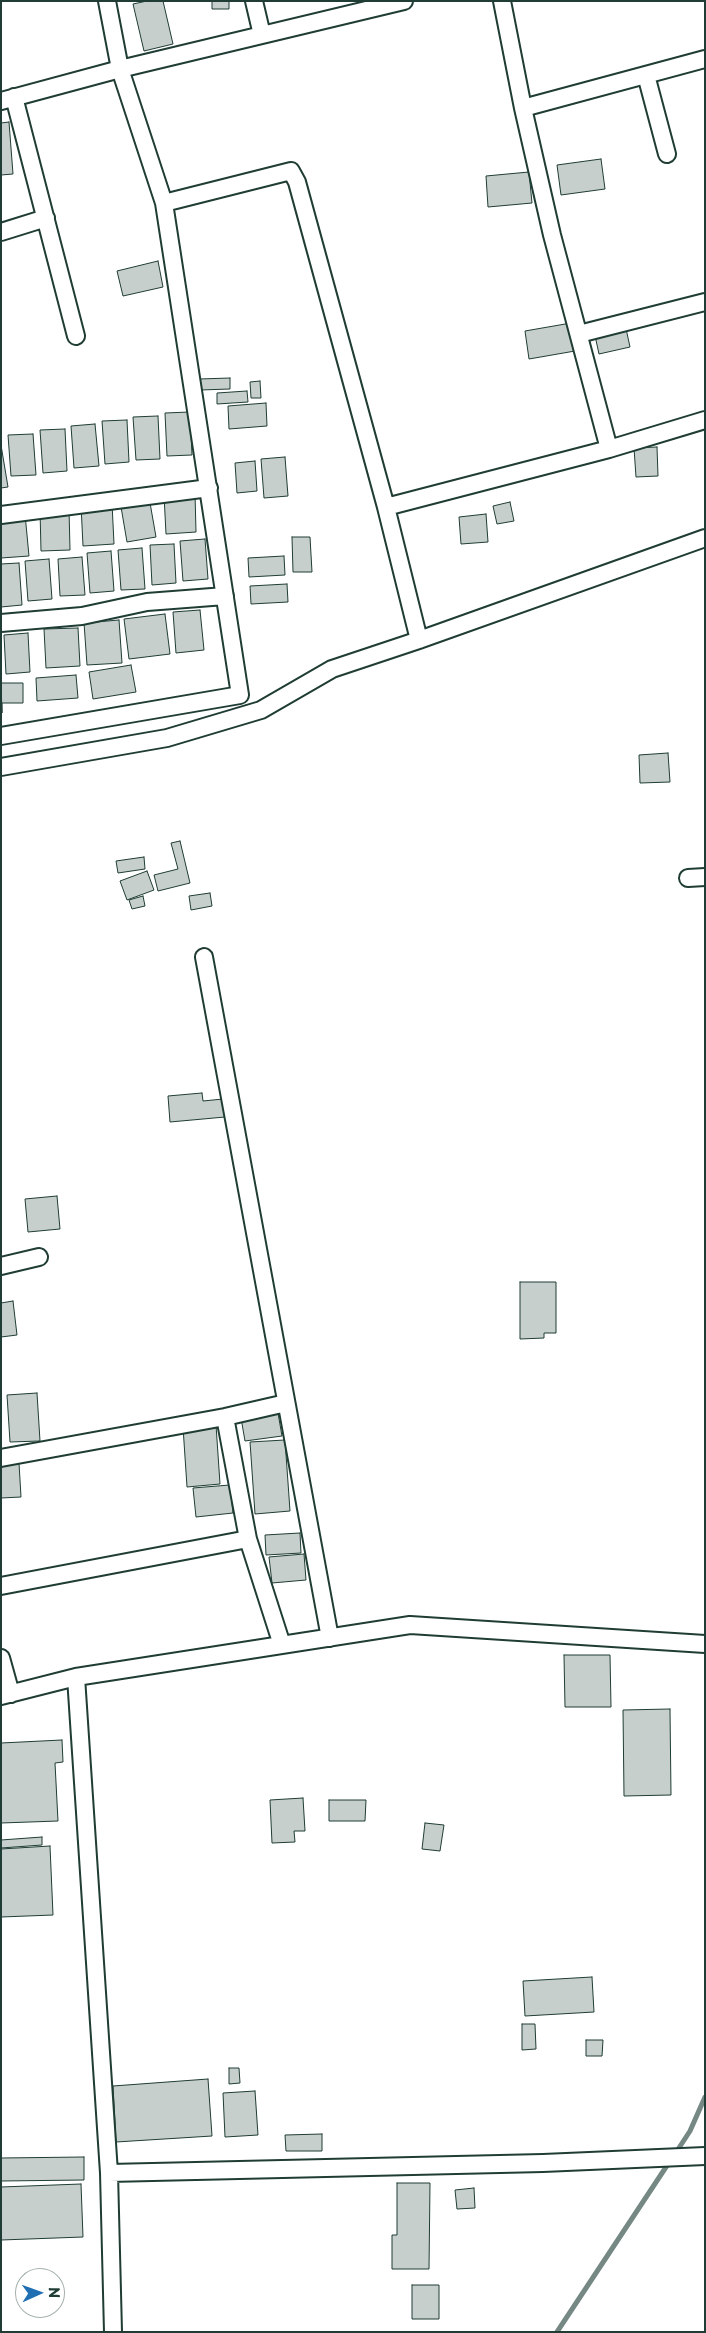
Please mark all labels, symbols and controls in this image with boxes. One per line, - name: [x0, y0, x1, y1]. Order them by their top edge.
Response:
- north arrow: [15, 2268, 65, 2318]
- text: N: [44, 2287, 65, 2298]

